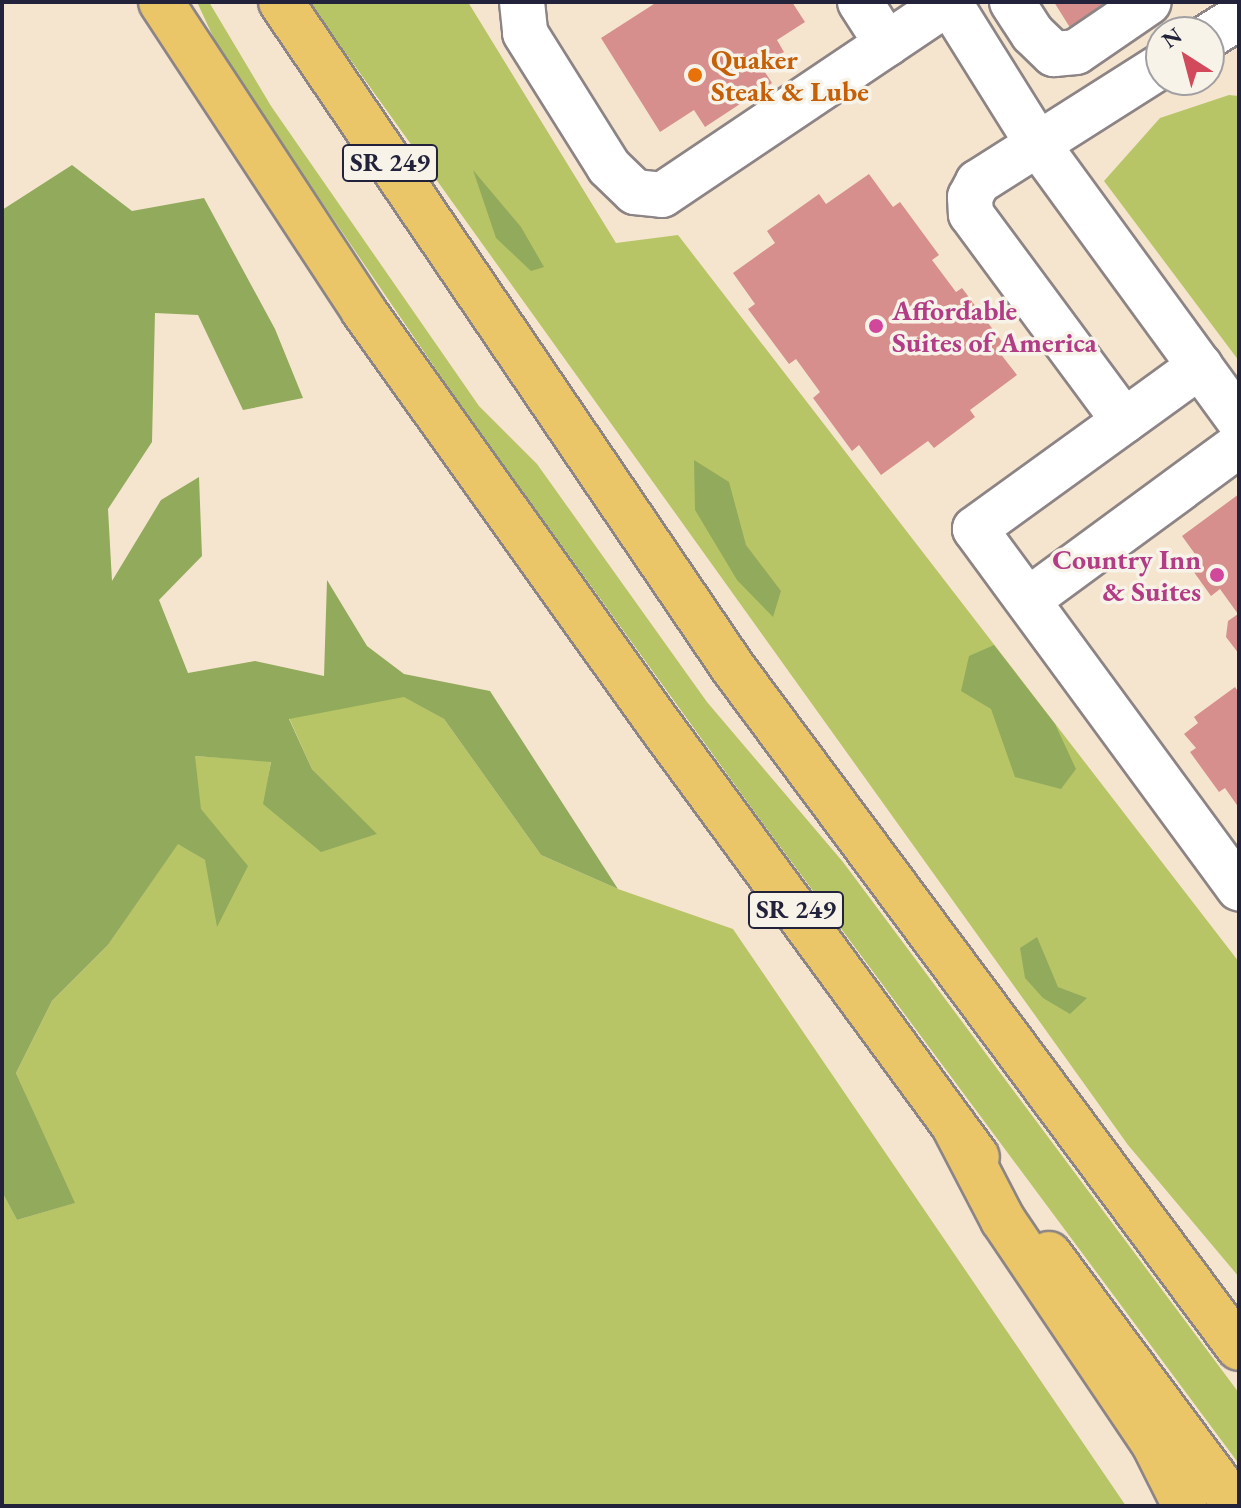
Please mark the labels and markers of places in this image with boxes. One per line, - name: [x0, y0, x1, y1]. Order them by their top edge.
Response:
- place label: Quaker Steak & Lube: [711, 42, 869, 108]
- marker: Quaker Steak & Lube: [686, 66, 704, 84]
- place label: Affordable Suites of America: [892, 293, 1097, 359]
- marker: Affordable Suites of America: [867, 317, 885, 335]
- place label: Country Inn & Suites: [1052, 542, 1201, 608]
- marker: Country Inn & Suites: [1208, 566, 1226, 584]

